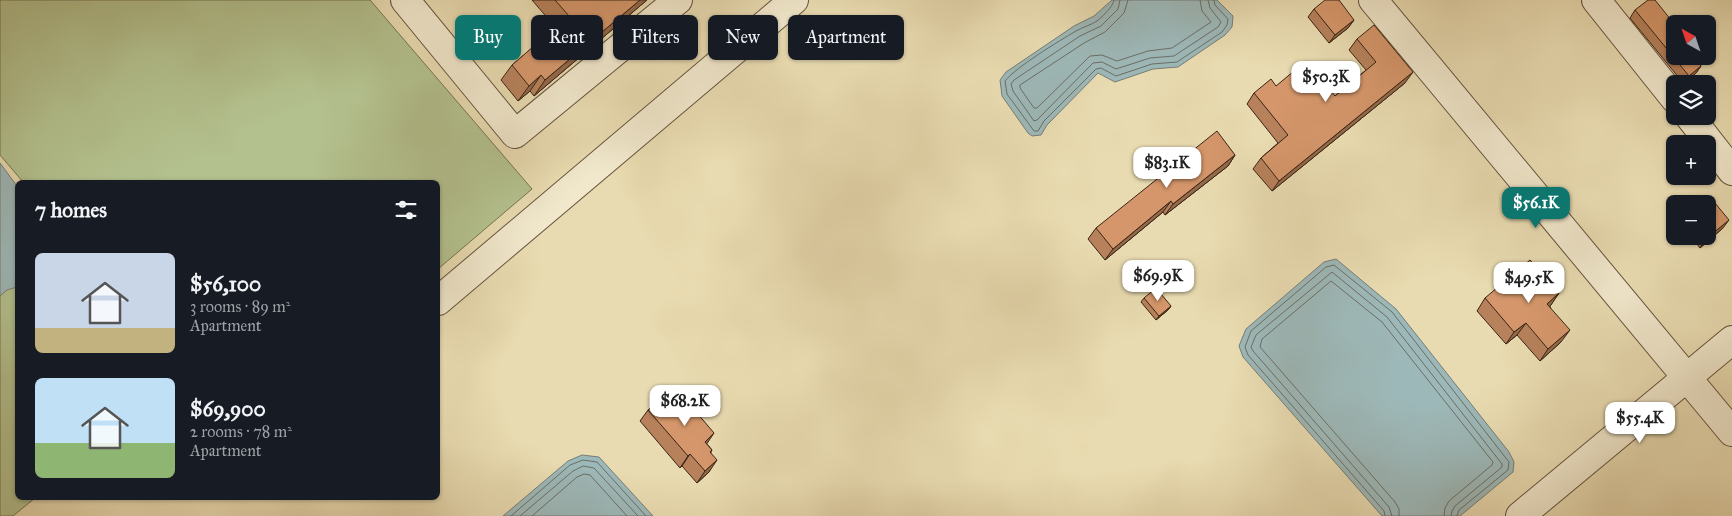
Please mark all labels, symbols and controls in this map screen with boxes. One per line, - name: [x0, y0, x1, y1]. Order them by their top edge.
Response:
- chip: Buy: [455, 15, 521, 60]
- chip: Rent: [531, 15, 603, 60]
- chip: Filters: [613, 15, 698, 60]
- chip: New: [708, 15, 778, 60]
- chip: Apartment: [788, 15, 904, 60]
- north arrow: [1666, 15, 1716, 65]
- map controls: [1666, 15, 1716, 245]
- pin: $50.3K: [1285, 61, 1367, 103]
- text: $50.3K: [1302, 67, 1350, 86]
- button: layers: [1666, 75, 1716, 125]
- button: +: [1666, 135, 1716, 185]
- pin: $83.1K: [1126, 146, 1208, 189]
- text: $83.1K: [1144, 153, 1190, 172]
- pin: $56.1K: [1495, 186, 1577, 229]
- text: $56.1K: [1513, 193, 1559, 212]
- button: −: [1666, 195, 1716, 245]
- icon: filters: [392, 196, 420, 224]
- text: 7 homes: [35, 197, 107, 223]
- pin: $69.9K: [1117, 260, 1199, 302]
- pin: $49.5K: [1488, 262, 1570, 304]
- text: $69.9K: [1133, 266, 1183, 285]
- text: $49.5K: [1505, 268, 1554, 287]
- text: $56,100: [190, 271, 261, 297]
- icon: home: [75, 273, 135, 333]
- text: 3 rooms · 89 m²: [190, 297, 290, 316]
- text: Apartment: [190, 316, 262, 335]
- pin: $68.2K: [644, 384, 726, 427]
- text: $68.2K: [661, 391, 709, 410]
- text: $69,900: [190, 396, 266, 422]
- icon: home: [75, 398, 135, 458]
- pin: $55.4K: [1599, 402, 1681, 444]
- text: $55.4K: [1616, 408, 1664, 427]
- text: 2 rooms · 78 m²: [190, 422, 292, 441]
- text: Apartment: [190, 441, 262, 460]

